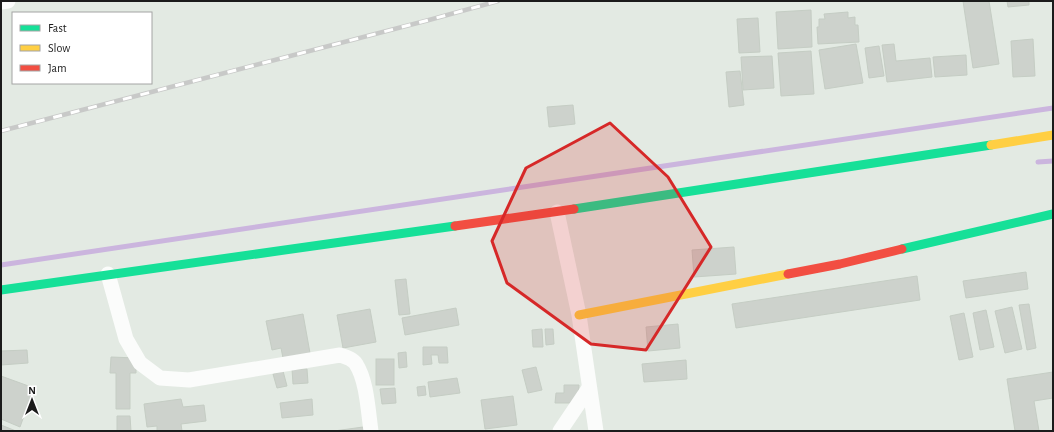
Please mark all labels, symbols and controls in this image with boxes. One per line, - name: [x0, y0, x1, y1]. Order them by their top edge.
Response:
- legend: [12, 12, 152, 84]
- text: Fast: [48, 22, 67, 34]
- text: Slow: [48, 42, 70, 54]
- text: Jam: [48, 62, 67, 74]
- north arrow: [12, 380, 52, 420]
- text: N: [28, 385, 36, 396]

